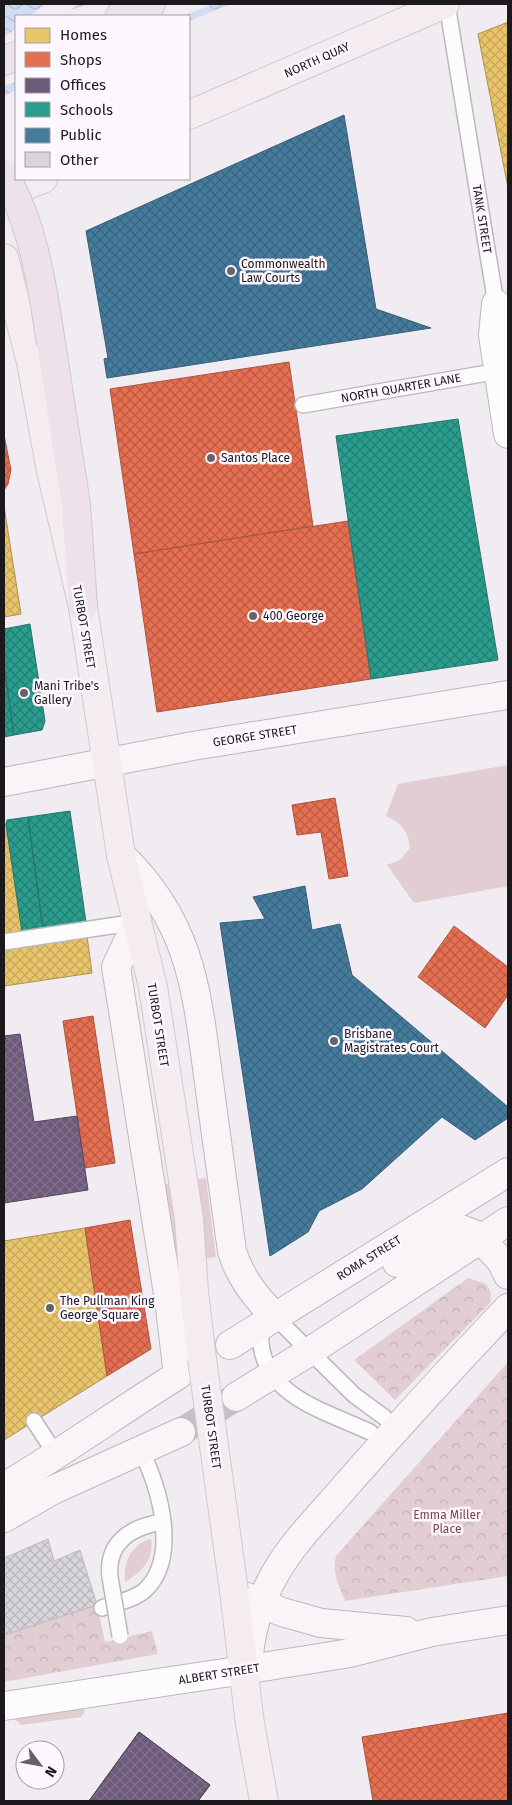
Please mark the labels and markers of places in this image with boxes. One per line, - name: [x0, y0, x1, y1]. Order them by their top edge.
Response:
- place label: Commonwealth Law Courts: [241, 257, 325, 285]
- marker: Commonwealth Law Courts: [225, 265, 237, 277]
- place label: Santos Place: [221, 451, 290, 465]
- marker: Santos Place: [205, 452, 217, 464]
- place label: 400 George: [263, 609, 324, 623]
- marker: 400 George: [247, 610, 259, 622]
- place label: Mani Tribe's Gallery: [34, 679, 99, 707]
- marker: Mani Tribe's Gallery: [18, 687, 30, 699]
- place label: Brisbane Magistrates Court: [344, 1027, 440, 1055]
- marker: Brisbane Magistrates Court: [328, 1035, 340, 1047]
- place label: The Pullman King George Square: [60, 1294, 155, 1322]
- marker: The Pullman King George Square: [44, 1302, 56, 1314]

